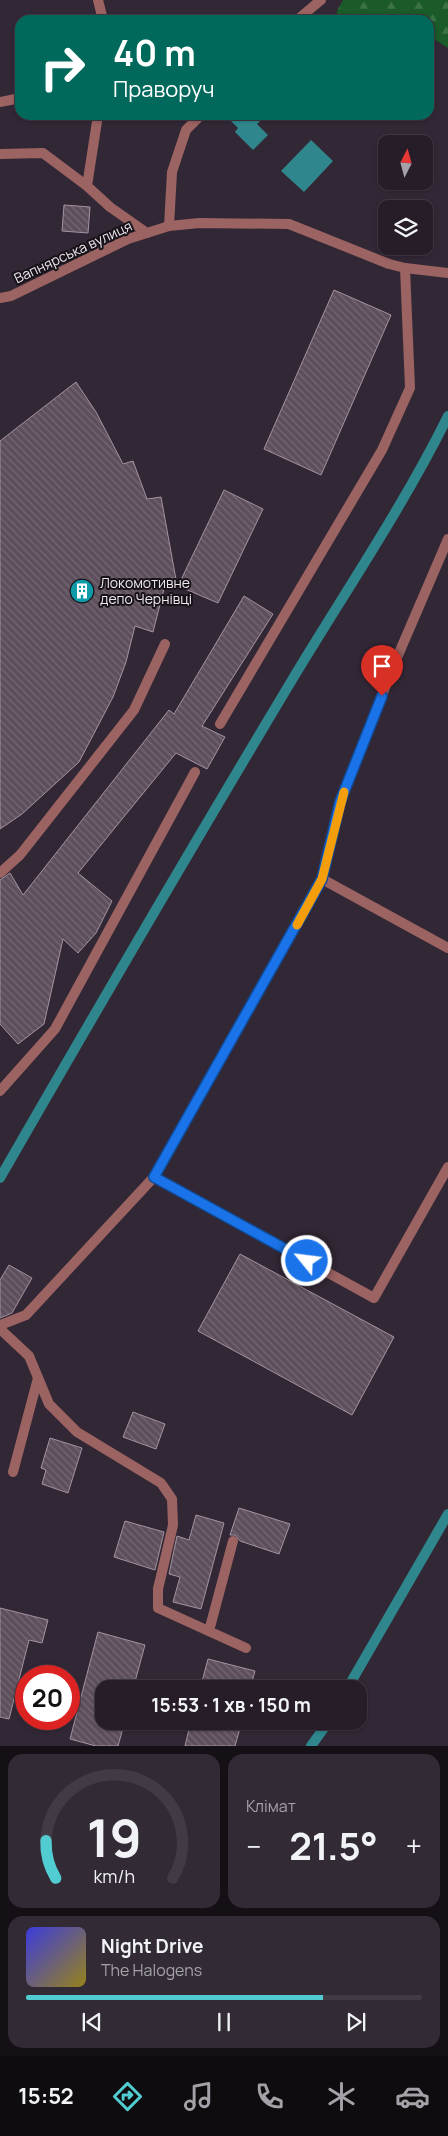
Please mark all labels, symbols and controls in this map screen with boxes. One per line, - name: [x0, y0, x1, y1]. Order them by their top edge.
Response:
- text: 40 m: [113, 29, 196, 77]
- icon: right: [30, 35, 95, 100]
- text: Праворуч: [113, 74, 214, 104]
- north arrow: [378, 135, 432, 190]
- map controls: [378, 135, 433, 255]
- button: layers: [378, 200, 433, 255]
- street label: Вапнярська вулиця: [11, 216, 135, 287]
- place label: Локомотивне депо Чернівці: [100, 573, 192, 608]
- building icon: Локомотивне депо Чернівці: [69, 578, 95, 604]
- pin: [361, 645, 403, 696]
- icon: arrive: [368, 652, 396, 680]
- position arrow: [280, 1234, 332, 1286]
- speed limit sign: 20: [15, 1665, 80, 1730]
- text: 15:53 · 1 хв · 150 m: [151, 1692, 311, 1718]
- text: Клімат: [246, 1795, 296, 1817]
- text: 19: [86, 1802, 142, 1873]
- text: 21.5°: [289, 1819, 378, 1871]
- text: −: [246, 1827, 261, 1865]
- text: +: [406, 1827, 422, 1865]
- text: km/h: [93, 1864, 135, 1888]
- text: Night Drive: [101, 1933, 203, 1959]
- text: The Halogens: [101, 1959, 202, 1981]
- icon: previous: [78, 2008, 106, 2036]
- icon: pause: [210, 2008, 238, 2036]
- icon: next: [342, 2008, 370, 2036]
- icon: directions: [110, 2079, 145, 2114]
- icon: music: [181, 2079, 216, 2114]
- icon: phone: [252, 2079, 287, 2114]
- icon: climate: [324, 2079, 359, 2114]
- icon: car: [395, 2079, 430, 2114]
- text: 15:52: [18, 2081, 74, 2111]

